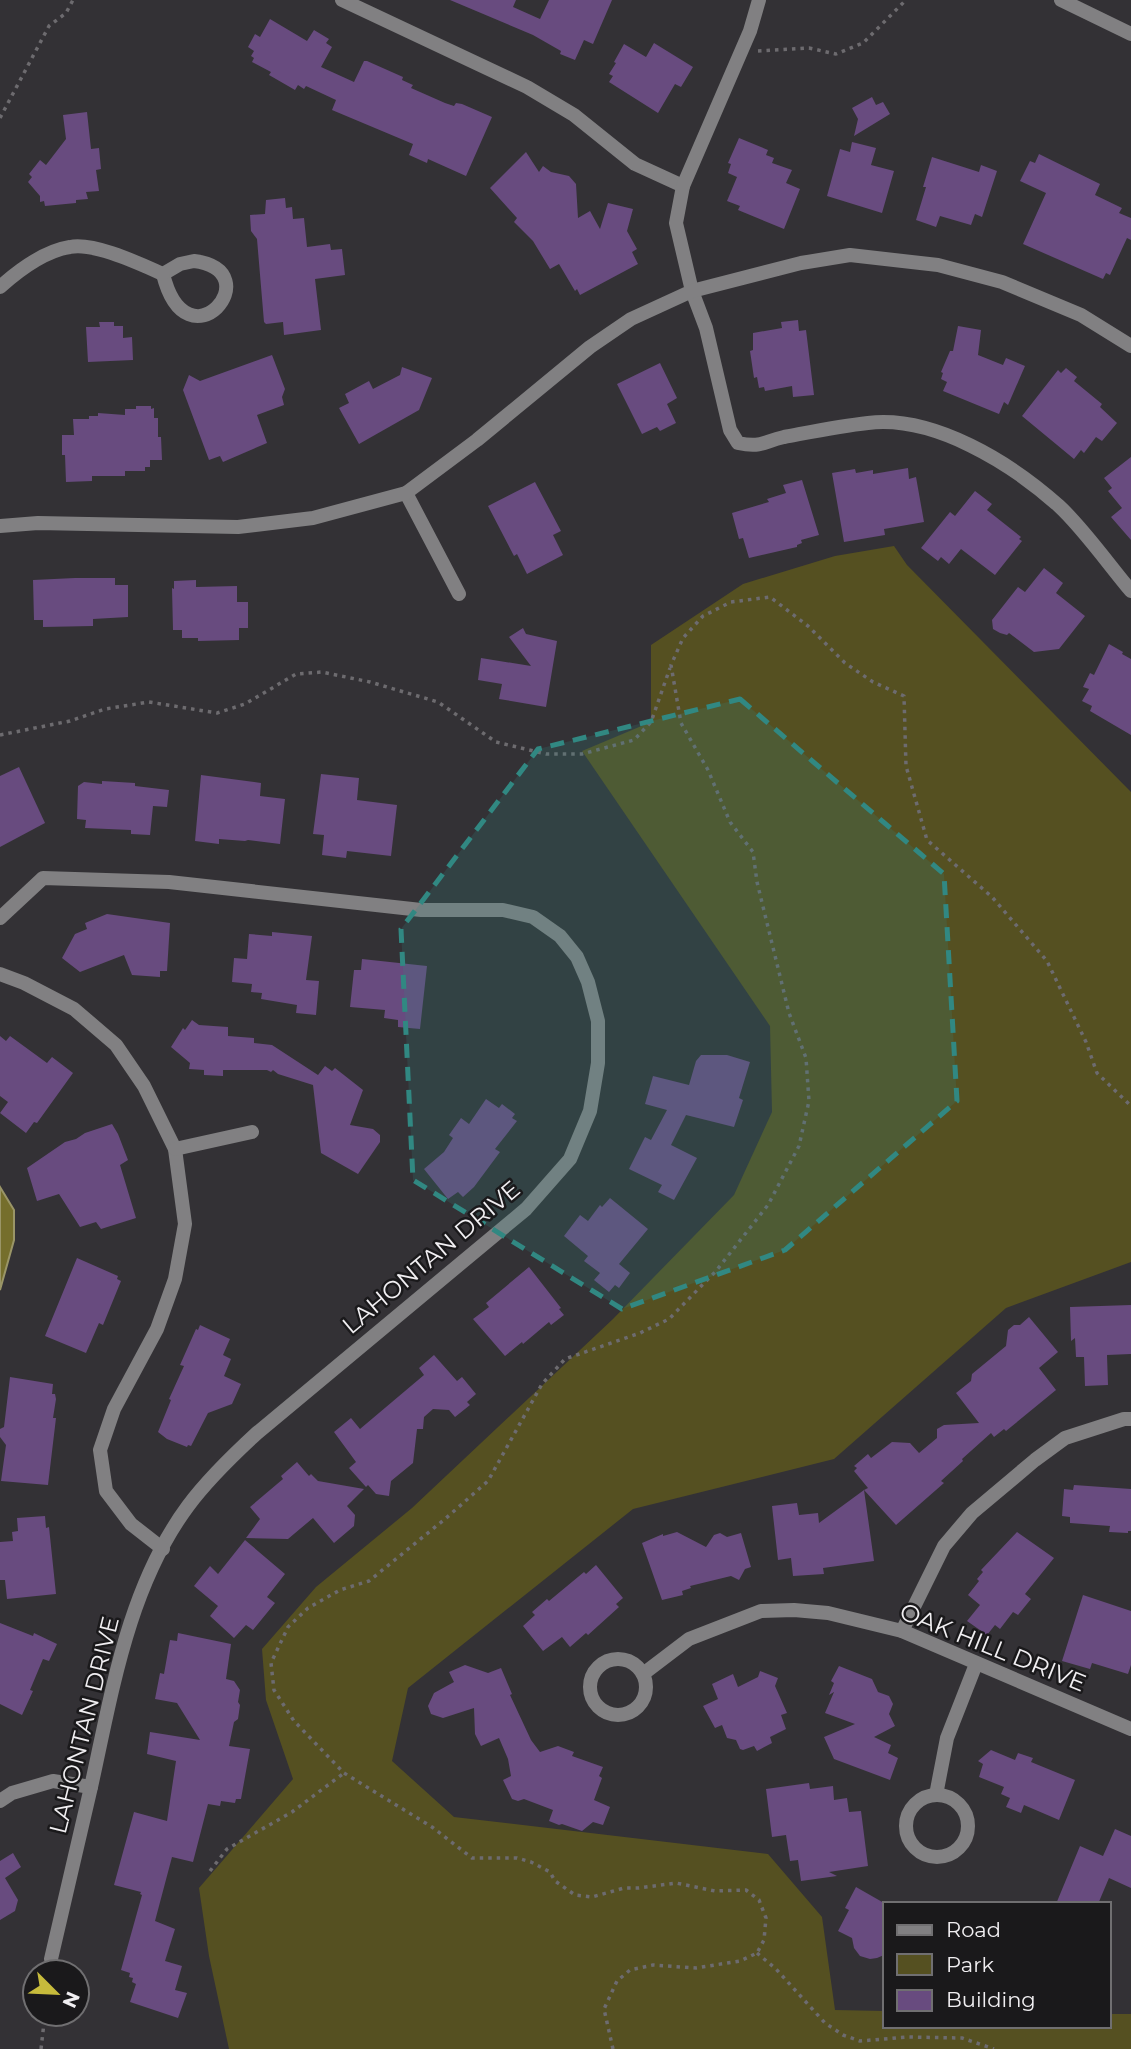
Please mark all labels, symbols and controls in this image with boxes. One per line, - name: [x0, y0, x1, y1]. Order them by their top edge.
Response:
- street label: LAHONTAN DRIVE: [336, 1174, 526, 1340]
- street label: OAK HILL DRIVE: [896, 1596, 1090, 1698]
- street label: LAHONTAN DRIVE: [43, 1613, 125, 1837]
- legend: [883, 1902, 1110, 2028]
- text: Road: [946, 1917, 1001, 1942]
- text: Park: [946, 1952, 994, 1977]
- north arrow: [21, 1958, 91, 2028]
- text: Building: [946, 1987, 1036, 2012]
- text: N: [57, 1988, 85, 2011]

